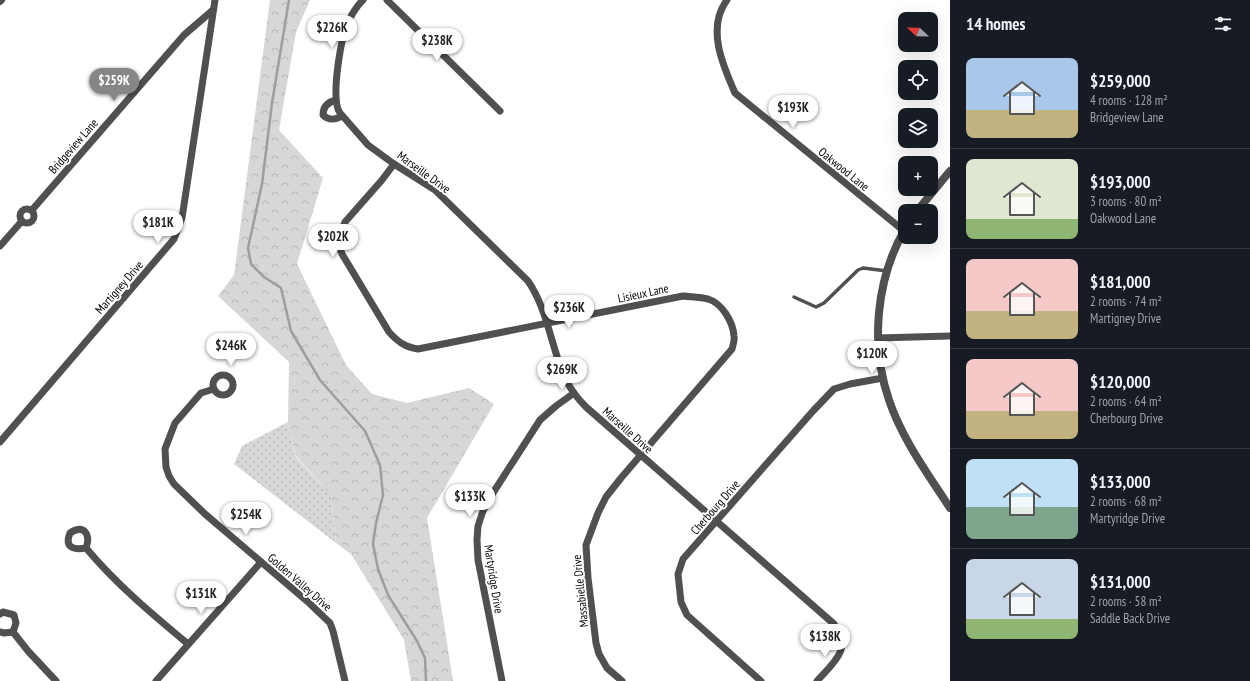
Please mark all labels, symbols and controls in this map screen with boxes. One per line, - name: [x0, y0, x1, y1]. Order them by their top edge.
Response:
- north arrow: [898, 12, 938, 52]
- map controls: [898, 12, 938, 244]
- text: 14 homes: [966, 13, 1025, 35]
- icon: filters: [1212, 13, 1234, 35]
- pin: $226K: [304, 15, 360, 49]
- text: $226K: [316, 19, 348, 36]
- pin: $238K: [409, 28, 465, 62]
- text: $238K: [421, 32, 453, 49]
- button: locate: [898, 60, 938, 100]
- pin: $259K: [86, 68, 142, 102]
- text: $259,000: [1090, 70, 1151, 92]
- text: $259K: [98, 72, 130, 89]
- icon: home: [998, 74, 1046, 122]
- text: 4 rooms · 128 m²: [1090, 92, 1168, 109]
- pin: $193K: [765, 95, 821, 129]
- text: $193K: [777, 99, 809, 116]
- button: layers: [898, 108, 938, 148]
- text: Bridgeview Lane: [1090, 109, 1164, 126]
- street label: Bridgeview Lane: [45, 115, 101, 177]
- street label: Oakwood Lane: [816, 144, 872, 194]
- street label: Marseille Drive: [394, 148, 454, 196]
- button: +: [898, 156, 938, 196]
- text: $193,000: [1090, 171, 1151, 193]
- icon: home: [998, 175, 1046, 223]
- text: 3 rooms · 80 m²: [1090, 193, 1162, 210]
- button: −: [898, 204, 938, 244]
- pin: $181K: [130, 210, 186, 244]
- text: Oakwood Lane: [1090, 210, 1156, 227]
- text: $181K: [142, 214, 174, 231]
- pin: $202K: [305, 224, 361, 258]
- text: $202K: [317, 228, 349, 245]
- street label: Martigney Drive: [92, 257, 146, 317]
- text: $181,000: [1090, 271, 1151, 293]
- icon: home: [998, 275, 1046, 323]
- street label: Lisieux Lane: [616, 280, 670, 306]
- text: 2 rooms · 74 m²: [1090, 293, 1162, 310]
- pin: $236K: [541, 295, 597, 329]
- text: $236K: [553, 299, 585, 316]
- text: Martigney Drive: [1090, 310, 1161, 327]
- pin: $246K: [203, 333, 259, 367]
- text: $246K: [215, 337, 247, 354]
- pin: $120K: [844, 341, 900, 375]
- text: $120K: [856, 345, 888, 362]
- pin: $269K: [534, 357, 590, 391]
- text: $269K: [546, 361, 578, 378]
- text: $120,000: [1090, 371, 1151, 393]
- icon: home: [998, 375, 1046, 423]
- text: 2 rooms · 64 m²: [1090, 393, 1162, 410]
- street label: Marseille Drive: [600, 404, 656, 456]
- text: Cherbourg Drive: [1090, 410, 1163, 427]
- text: $133,000: [1090, 471, 1151, 493]
- icon: home: [998, 475, 1046, 523]
- street label: Cherbourg Drive: [687, 477, 743, 537]
- pin: $133K: [442, 484, 498, 518]
- text: $133K: [454, 488, 486, 505]
- text: 2 rooms · 68 m²: [1090, 493, 1162, 510]
- pin: $254K: [218, 502, 274, 536]
- text: $254K: [230, 506, 262, 523]
- text: Martyridge Drive: [1090, 510, 1165, 527]
- street label: Martyridge Drive: [481, 544, 507, 614]
- street label: Golden Valley Drive: [265, 550, 335, 614]
- street label: Massabielle Drive: [569, 554, 591, 628]
- text: $131,000: [1090, 571, 1151, 593]
- icon: home: [998, 575, 1046, 623]
- pin: $131K: [173, 581, 229, 615]
- text: $131K: [185, 585, 217, 602]
- text: 2 rooms · 58 m²: [1090, 593, 1162, 610]
- text: Saddle Back Drive: [1090, 610, 1170, 627]
- pin: $138K: [797, 624, 853, 658]
- text: $138K: [809, 628, 841, 645]

